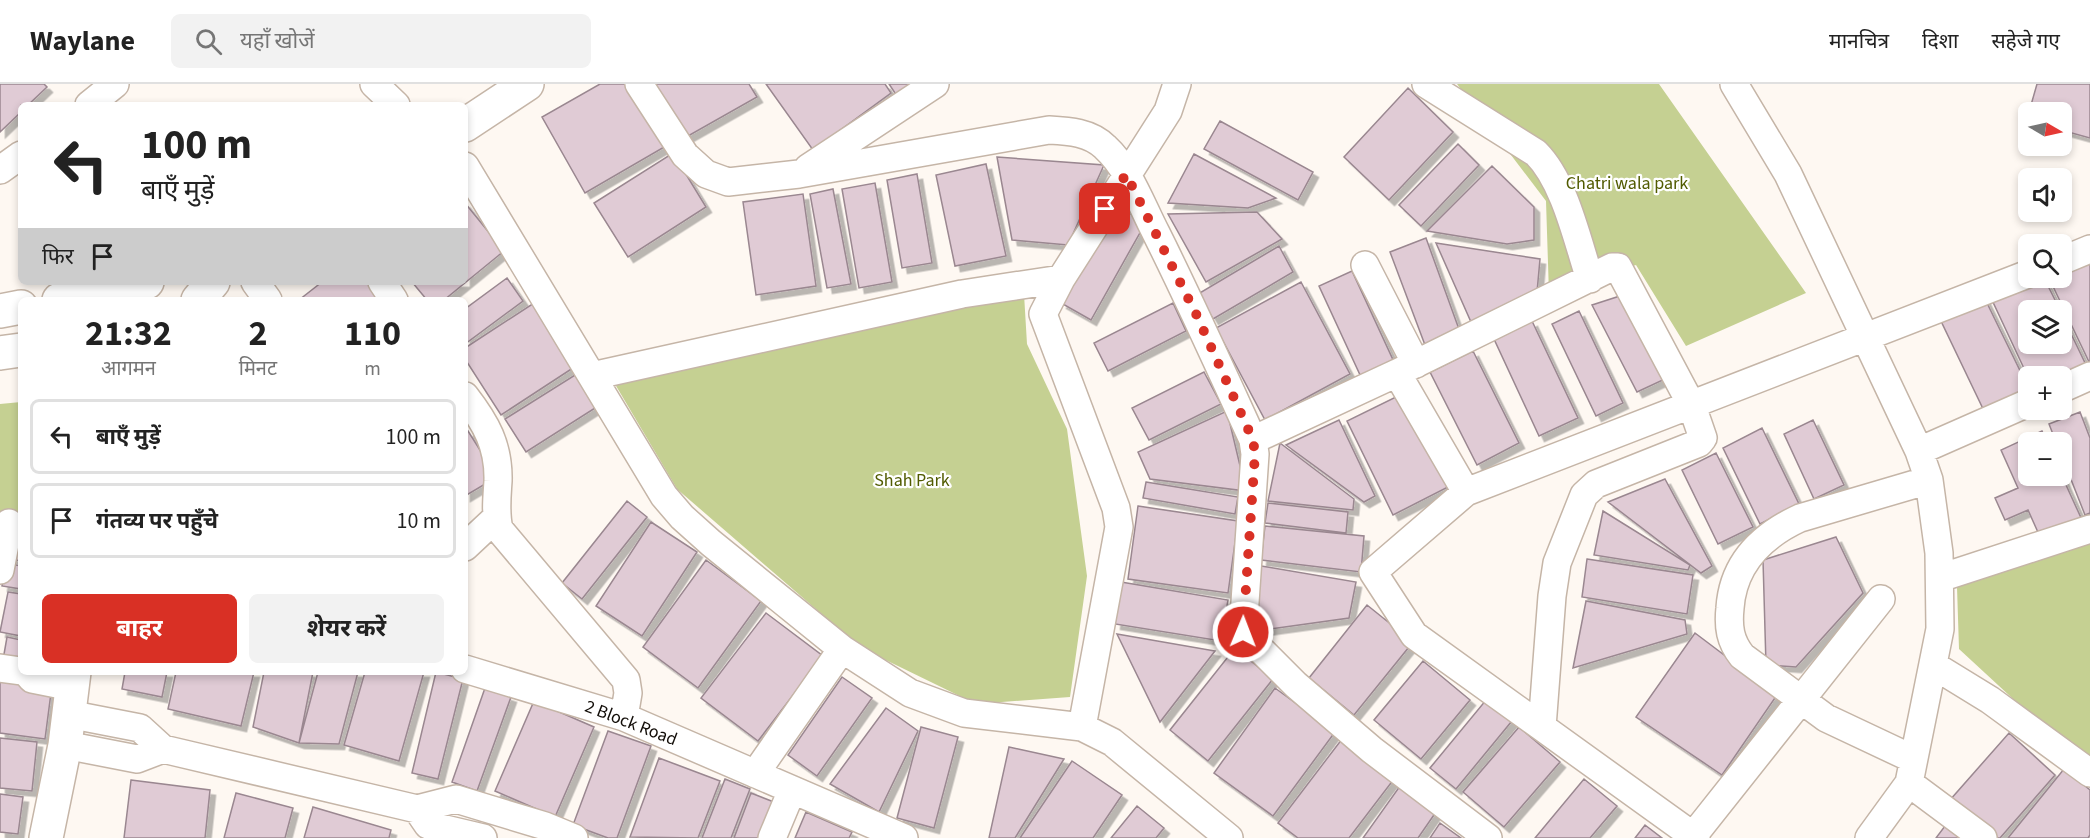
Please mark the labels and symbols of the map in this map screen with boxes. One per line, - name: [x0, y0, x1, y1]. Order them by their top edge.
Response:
- north arrow: [2018, 102, 2072, 156]
- park label: Chatri wala park: [1566, 171, 1688, 196]
- pin: [1079, 183, 1130, 234]
- park label: Shah Park: [874, 468, 950, 493]
- position arrow: [1211, 600, 1275, 664]
- street label: 2 Block Road: [581, 694, 681, 752]

